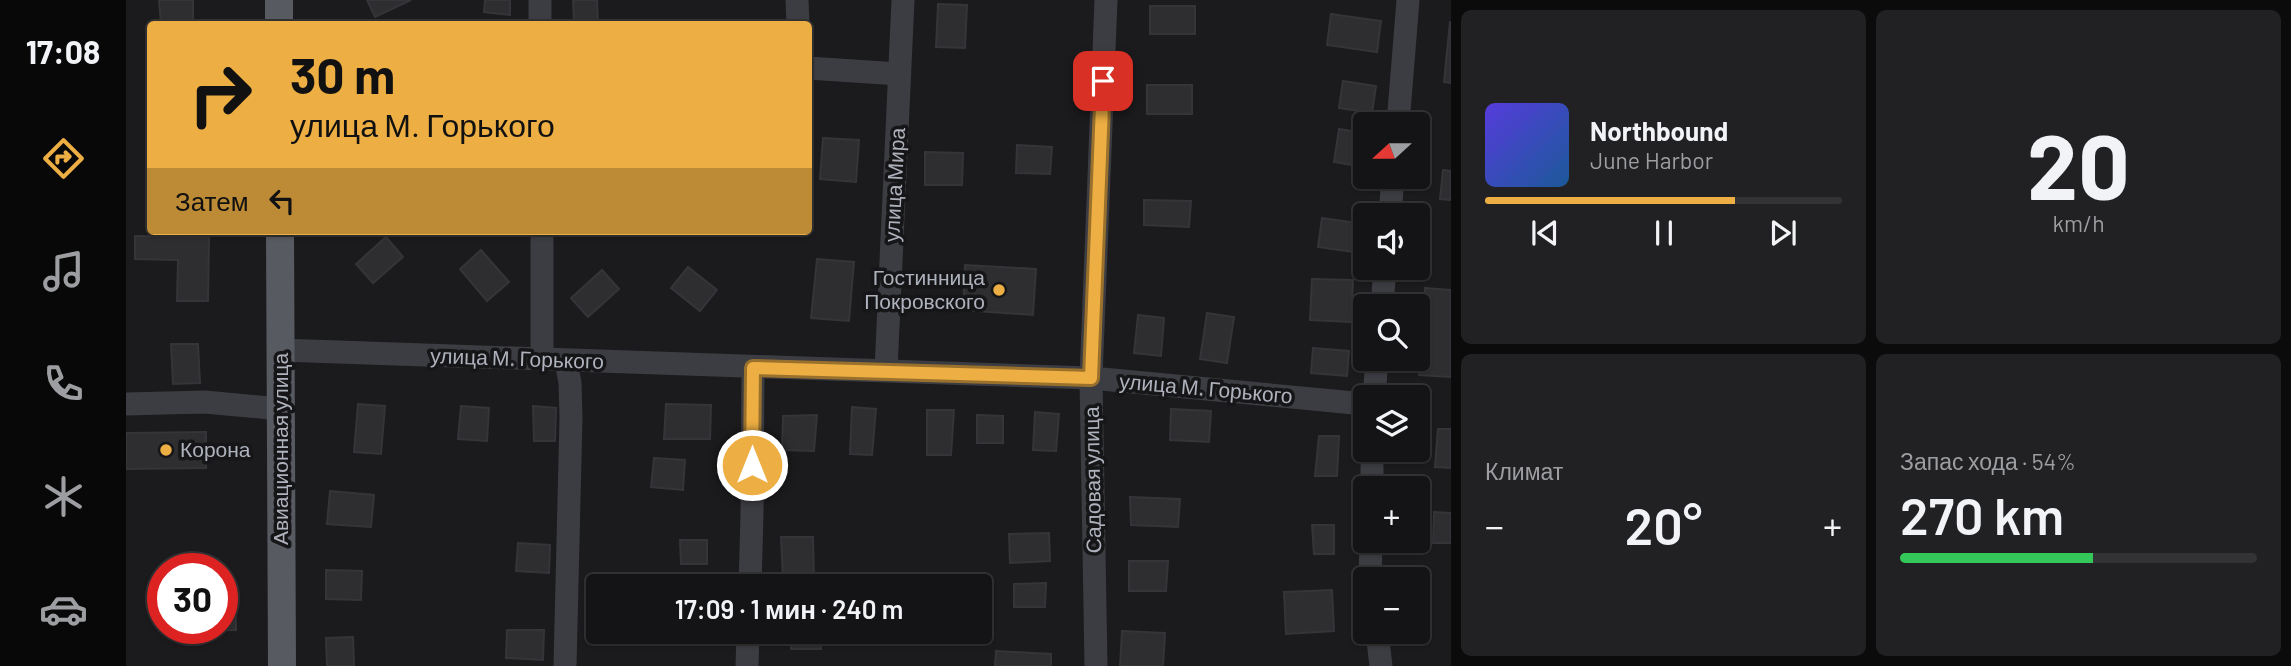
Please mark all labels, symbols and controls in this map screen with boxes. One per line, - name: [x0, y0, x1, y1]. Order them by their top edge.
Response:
- text: 17:08: [26, 32, 100, 70]
- text: 30 m: [290, 45, 395, 104]
- icon: right: [175, 49, 266, 140]
- pin: [1073, 51, 1133, 111]
- icon: arrive: [1084, 62, 1122, 100]
- text: улица М. Горького: [290, 105, 555, 143]
- text: 20: [2027, 109, 2130, 218]
- north arrow: [1353, 112, 1430, 189]
- map controls: [1353, 112, 1430, 644]
- text: Northbound: [1590, 115, 1728, 146]
- street label: улица Мира: [878, 127, 909, 243]
- icon: directions: [39, 134, 88, 183]
- text: June Harbor: [1590, 146, 1713, 174]
- icon: left: [263, 182, 301, 220]
- text: Затем: [175, 185, 249, 216]
- button: sound: [1353, 203, 1430, 280]
- text: km/h: [2052, 209, 2105, 237]
- icon: previous: [1526, 214, 1564, 252]
- icon: pause: [1645, 214, 1683, 252]
- icon: next: [1764, 214, 1802, 252]
- icon: music: [39, 247, 88, 296]
- place label: Гостинница Покровского: [864, 264, 985, 313]
- marker: Гостинница Покровского: [991, 282, 1007, 298]
- button: search: [1353, 294, 1430, 371]
- street label: улица М. Горького: [430, 342, 604, 373]
- street label: Авиационная улица: [267, 353, 292, 545]
- icon: phone: [39, 359, 88, 408]
- street label: улица М. Горького: [1119, 367, 1294, 408]
- button: layers: [1353, 385, 1430, 462]
- street label: Садовая улица: [1078, 406, 1105, 554]
- position arrow: [715, 428, 789, 502]
- place label: Корона: [180, 436, 251, 461]
- marker: Корона: [158, 442, 174, 458]
- text: Запас хода · 54%: [1900, 447, 2076, 475]
- text: Климат: [1485, 457, 1563, 485]
- icon: climate: [39, 472, 88, 521]
- button: +: [1353, 476, 1430, 553]
- text: 270 km: [1900, 483, 2064, 545]
- text: 20°: [1625, 493, 1702, 555]
- text: −: [1485, 502, 1504, 548]
- text: +: [1823, 502, 1842, 548]
- speed limit sign: 30: [147, 553, 238, 644]
- button: −: [1353, 567, 1430, 644]
- icon: car: [39, 585, 88, 634]
- text: 17:09 · 1 мин · 240 m: [675, 593, 903, 624]

